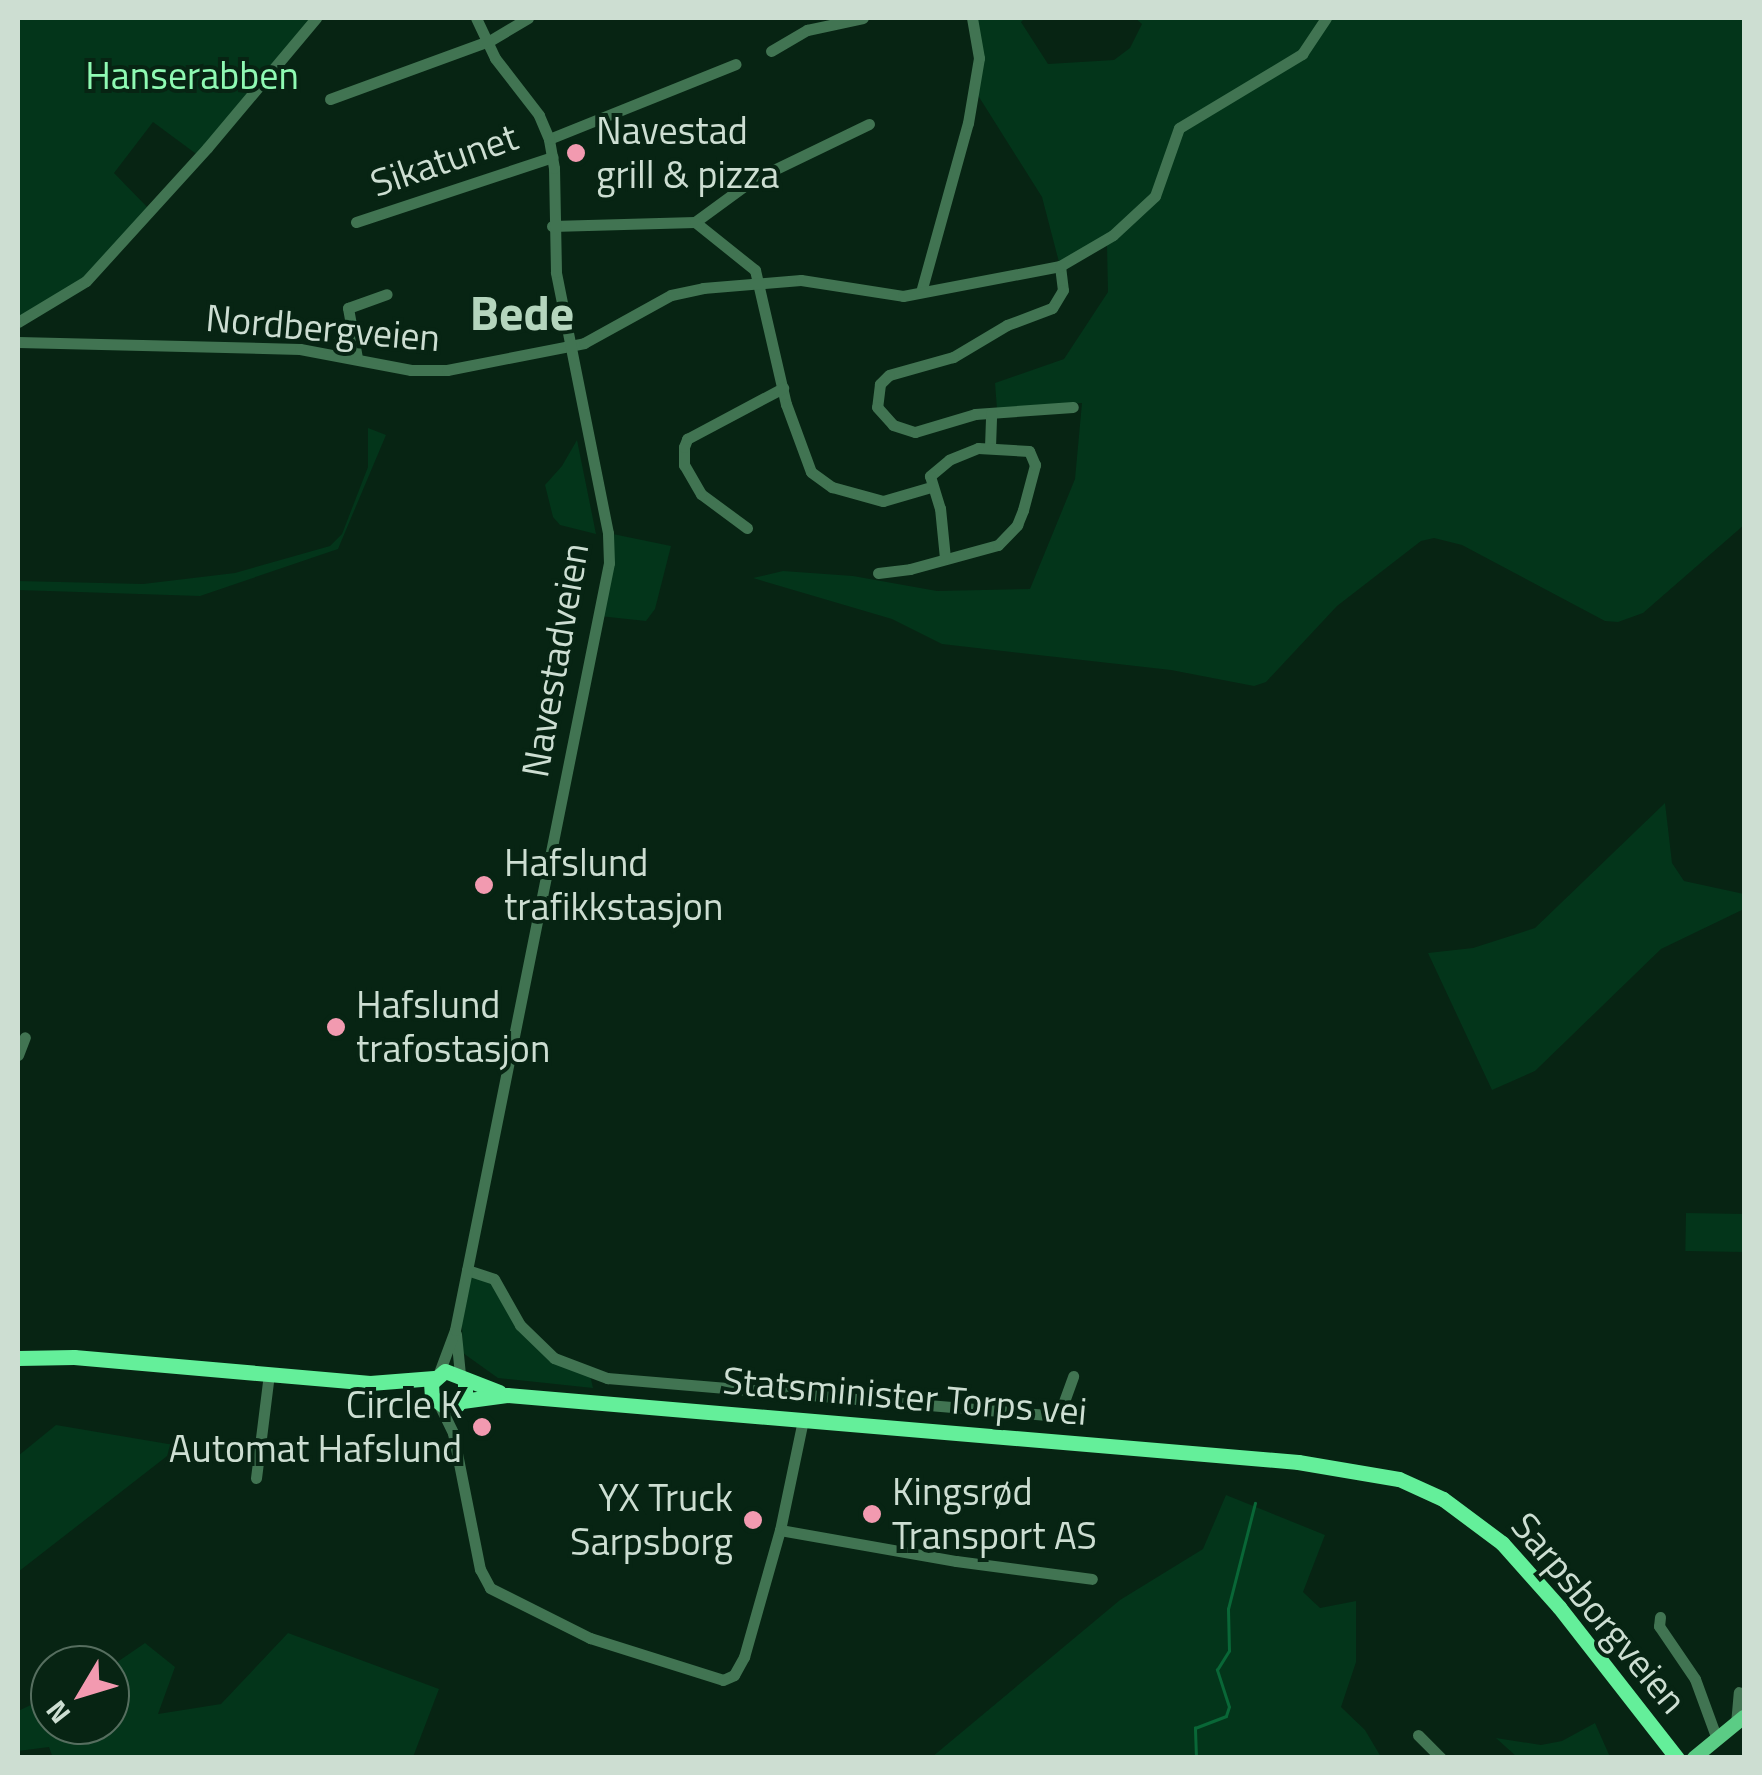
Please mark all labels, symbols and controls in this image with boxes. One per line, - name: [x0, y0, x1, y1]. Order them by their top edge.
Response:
- park label: Hanserabben: [85, 53, 299, 99]
- place label: Navestad grill & pizza: [596, 108, 779, 198]
- street label: Sikatunet: [365, 114, 523, 206]
- marker: Navestad grill & pizza: [565, 142, 587, 164]
- district label: Bede: [470, 284, 574, 342]
- street label: Nordbergveien: [204, 295, 442, 361]
- street label: Navestadveien: [512, 539, 598, 781]
- place label: Hafslund trafikkstasjon: [504, 840, 723, 929]
- marker: Hafslund trafikkstasjon: [473, 874, 495, 896]
- place label: Hafslund trafostasjon: [356, 982, 550, 1072]
- marker: Hafslund trafostasjon: [325, 1016, 347, 1038]
- street label: Statsminister Torps vei: [721, 1357, 1089, 1435]
- place label: Circle K Automat Hafslund: [169, 1382, 462, 1472]
- marker: Circle K Automat Hafslund: [471, 1416, 493, 1438]
- place label: Kingsrød Transport AS: [892, 1469, 1097, 1558]
- place label: YX Truck Sarpsborg: [570, 1475, 733, 1565]
- marker: Kingsrød Transport AS: [861, 1503, 883, 1525]
- street label: Sarpsborgveien: [1502, 1503, 1696, 1723]
- marker: YX Truck Sarpsborg: [742, 1509, 764, 1531]
- north arrow: [30, 1645, 130, 1745]
- text: N: [35, 1692, 80, 1733]

